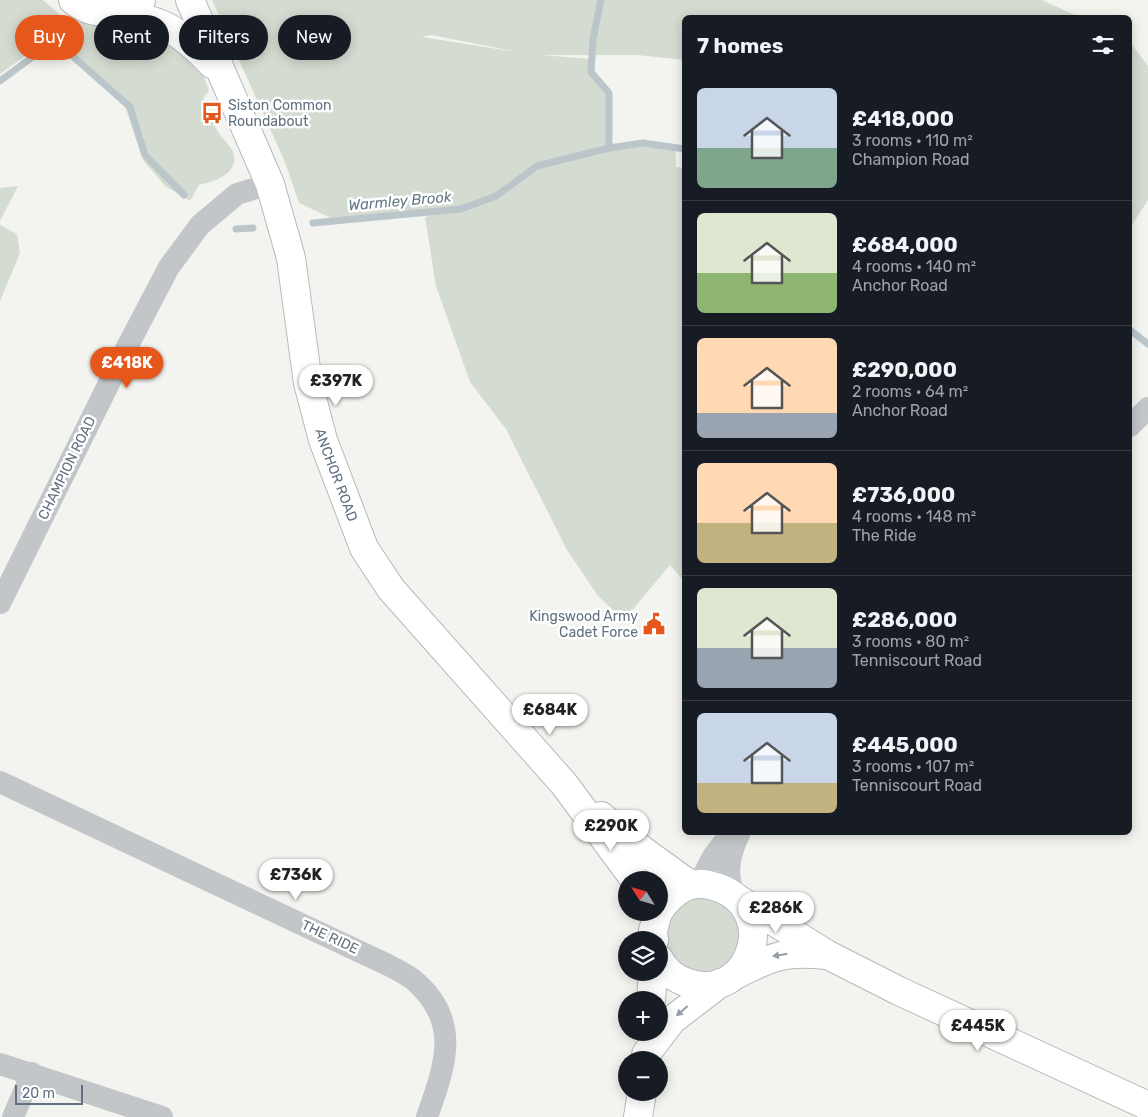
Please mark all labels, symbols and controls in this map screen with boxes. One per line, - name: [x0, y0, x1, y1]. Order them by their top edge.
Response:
- chip: Buy: [15, 15, 84, 60]
- chip: Rent: [94, 15, 169, 60]
- chip: Filters: [179, 15, 268, 60]
- chip: New: [278, 15, 351, 60]
- icon: filters: [1089, 31, 1117, 59]
- text: 7 homes: [697, 33, 783, 58]
- place label: Siston Common Roundabout: [228, 97, 331, 130]
- bus stop icon: Siston Common Roundabout: [199, 100, 225, 126]
- text: £418,000: [852, 106, 954, 131]
- icon: home: [737, 108, 797, 168]
- text: 3 rooms · 110 m²: [852, 131, 973, 150]
- text: Champion Road: [852, 150, 970, 169]
- water label: Warmley Brook: [348, 187, 453, 214]
- text: £684,000: [852, 232, 958, 257]
- icon: home: [737, 233, 797, 293]
- text: 4 rooms · 140 m²: [852, 257, 976, 276]
- text: Anchor Road: [852, 276, 948, 295]
- pin: £418K: [92, 346, 162, 389]
- text: £418K: [101, 353, 153, 372]
- text: £290,000: [852, 357, 957, 382]
- icon: home: [737, 358, 797, 418]
- pin: £397K: [301, 364, 371, 407]
- text: £397K: [310, 371, 362, 390]
- text: 2 rooms · 64 m²: [852, 382, 968, 401]
- text: Anchor Road: [852, 401, 948, 420]
- street label: CHAMPION ROAD: [35, 414, 99, 522]
- street label: ANCHOR ROAD: [312, 427, 362, 524]
- text: £736,000: [852, 482, 955, 507]
- icon: home: [737, 483, 797, 543]
- text: 4 rooms · 148 m²: [852, 507, 976, 526]
- text: The Ride: [852, 526, 916, 545]
- text: £286,000: [852, 607, 957, 632]
- place label: Kingswood Army Cadet Force: [529, 608, 638, 641]
- icon: home: [737, 608, 797, 668]
- public building icon: Kingswood Army Cadet Force: [641, 611, 667, 637]
- text: 3 rooms · 80 m²: [852, 632, 969, 651]
- text: Tenniscourt Road: [852, 651, 982, 670]
- pin: £684K: [515, 694, 585, 736]
- text: £684K: [523, 700, 577, 719]
- text: £445,000: [852, 732, 958, 757]
- icon: home: [737, 733, 797, 793]
- text: 3 rooms · 107 m²: [852, 757, 974, 776]
- text: Tenniscourt Road: [852, 776, 982, 795]
- pin: £290K: [576, 810, 646, 852]
- text: £290K: [584, 816, 638, 835]
- pin: £736K: [261, 858, 331, 901]
- text: £736K: [270, 865, 322, 884]
- north arrow: [618, 871, 668, 921]
- map controls: [618, 871, 668, 1101]
- pin: £286K: [741, 892, 811, 934]
- text: £286K: [749, 898, 803, 917]
- street label: THE RIDE: [299, 916, 361, 958]
- button: layers: [618, 931, 668, 981]
- one-way arrow: [772, 952, 788, 960]
- button: +: [618, 991, 668, 1041]
- one-way arrow: [676, 1005, 688, 1016]
- pin: £445K: [943, 1010, 1013, 1052]
- text: £445K: [951, 1016, 1005, 1035]
- button: −: [618, 1051, 668, 1101]
- scale bar: [15, 1082, 82, 1105]
- text: 20 m: [22, 1085, 55, 1102]

